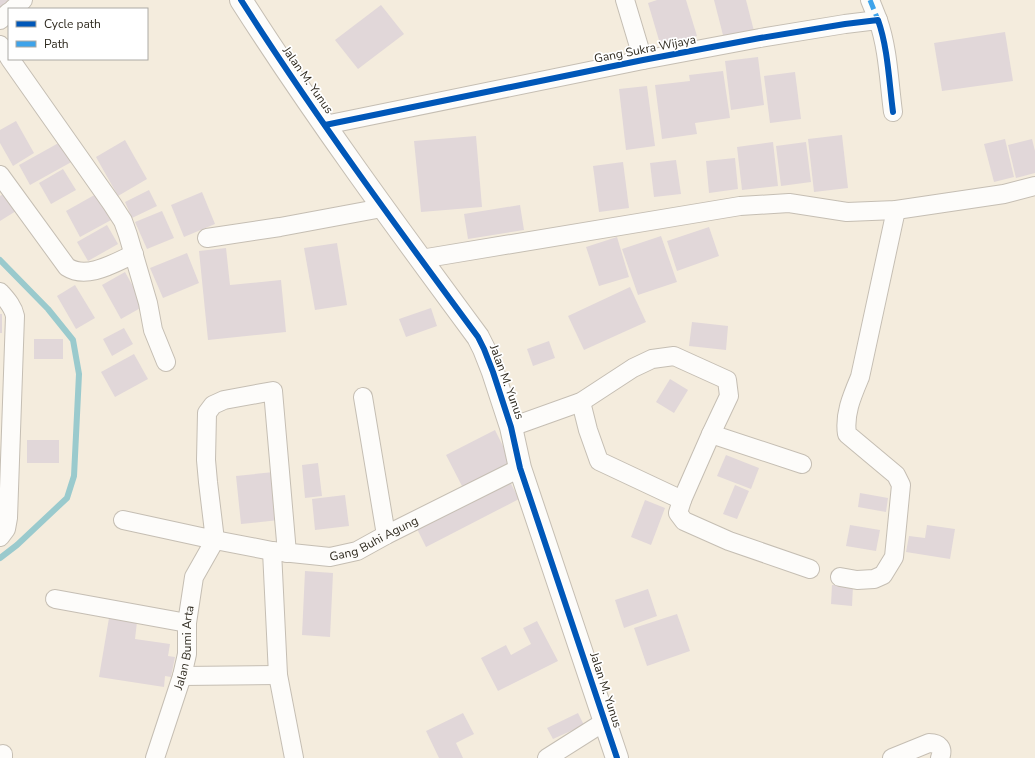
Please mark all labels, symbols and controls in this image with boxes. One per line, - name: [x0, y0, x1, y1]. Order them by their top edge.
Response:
- legend: [8, 8, 148, 60]
- text: Cycle path: [44, 16, 101, 32]
- street label: Gang Sukra Wijaya: [593, 31, 697, 67]
- text: Path: [44, 36, 69, 52]
- street label: Jalan M. Yunus: [278, 42, 337, 117]
- street label: Jalan M. Yunus: [486, 341, 528, 422]
- street label: Gang Buhi Agung: [328, 512, 421, 565]
- street label: Jalan Bumi Arta: [170, 604, 198, 693]
- street label: Jalan M. Yunus: [586, 649, 626, 730]

